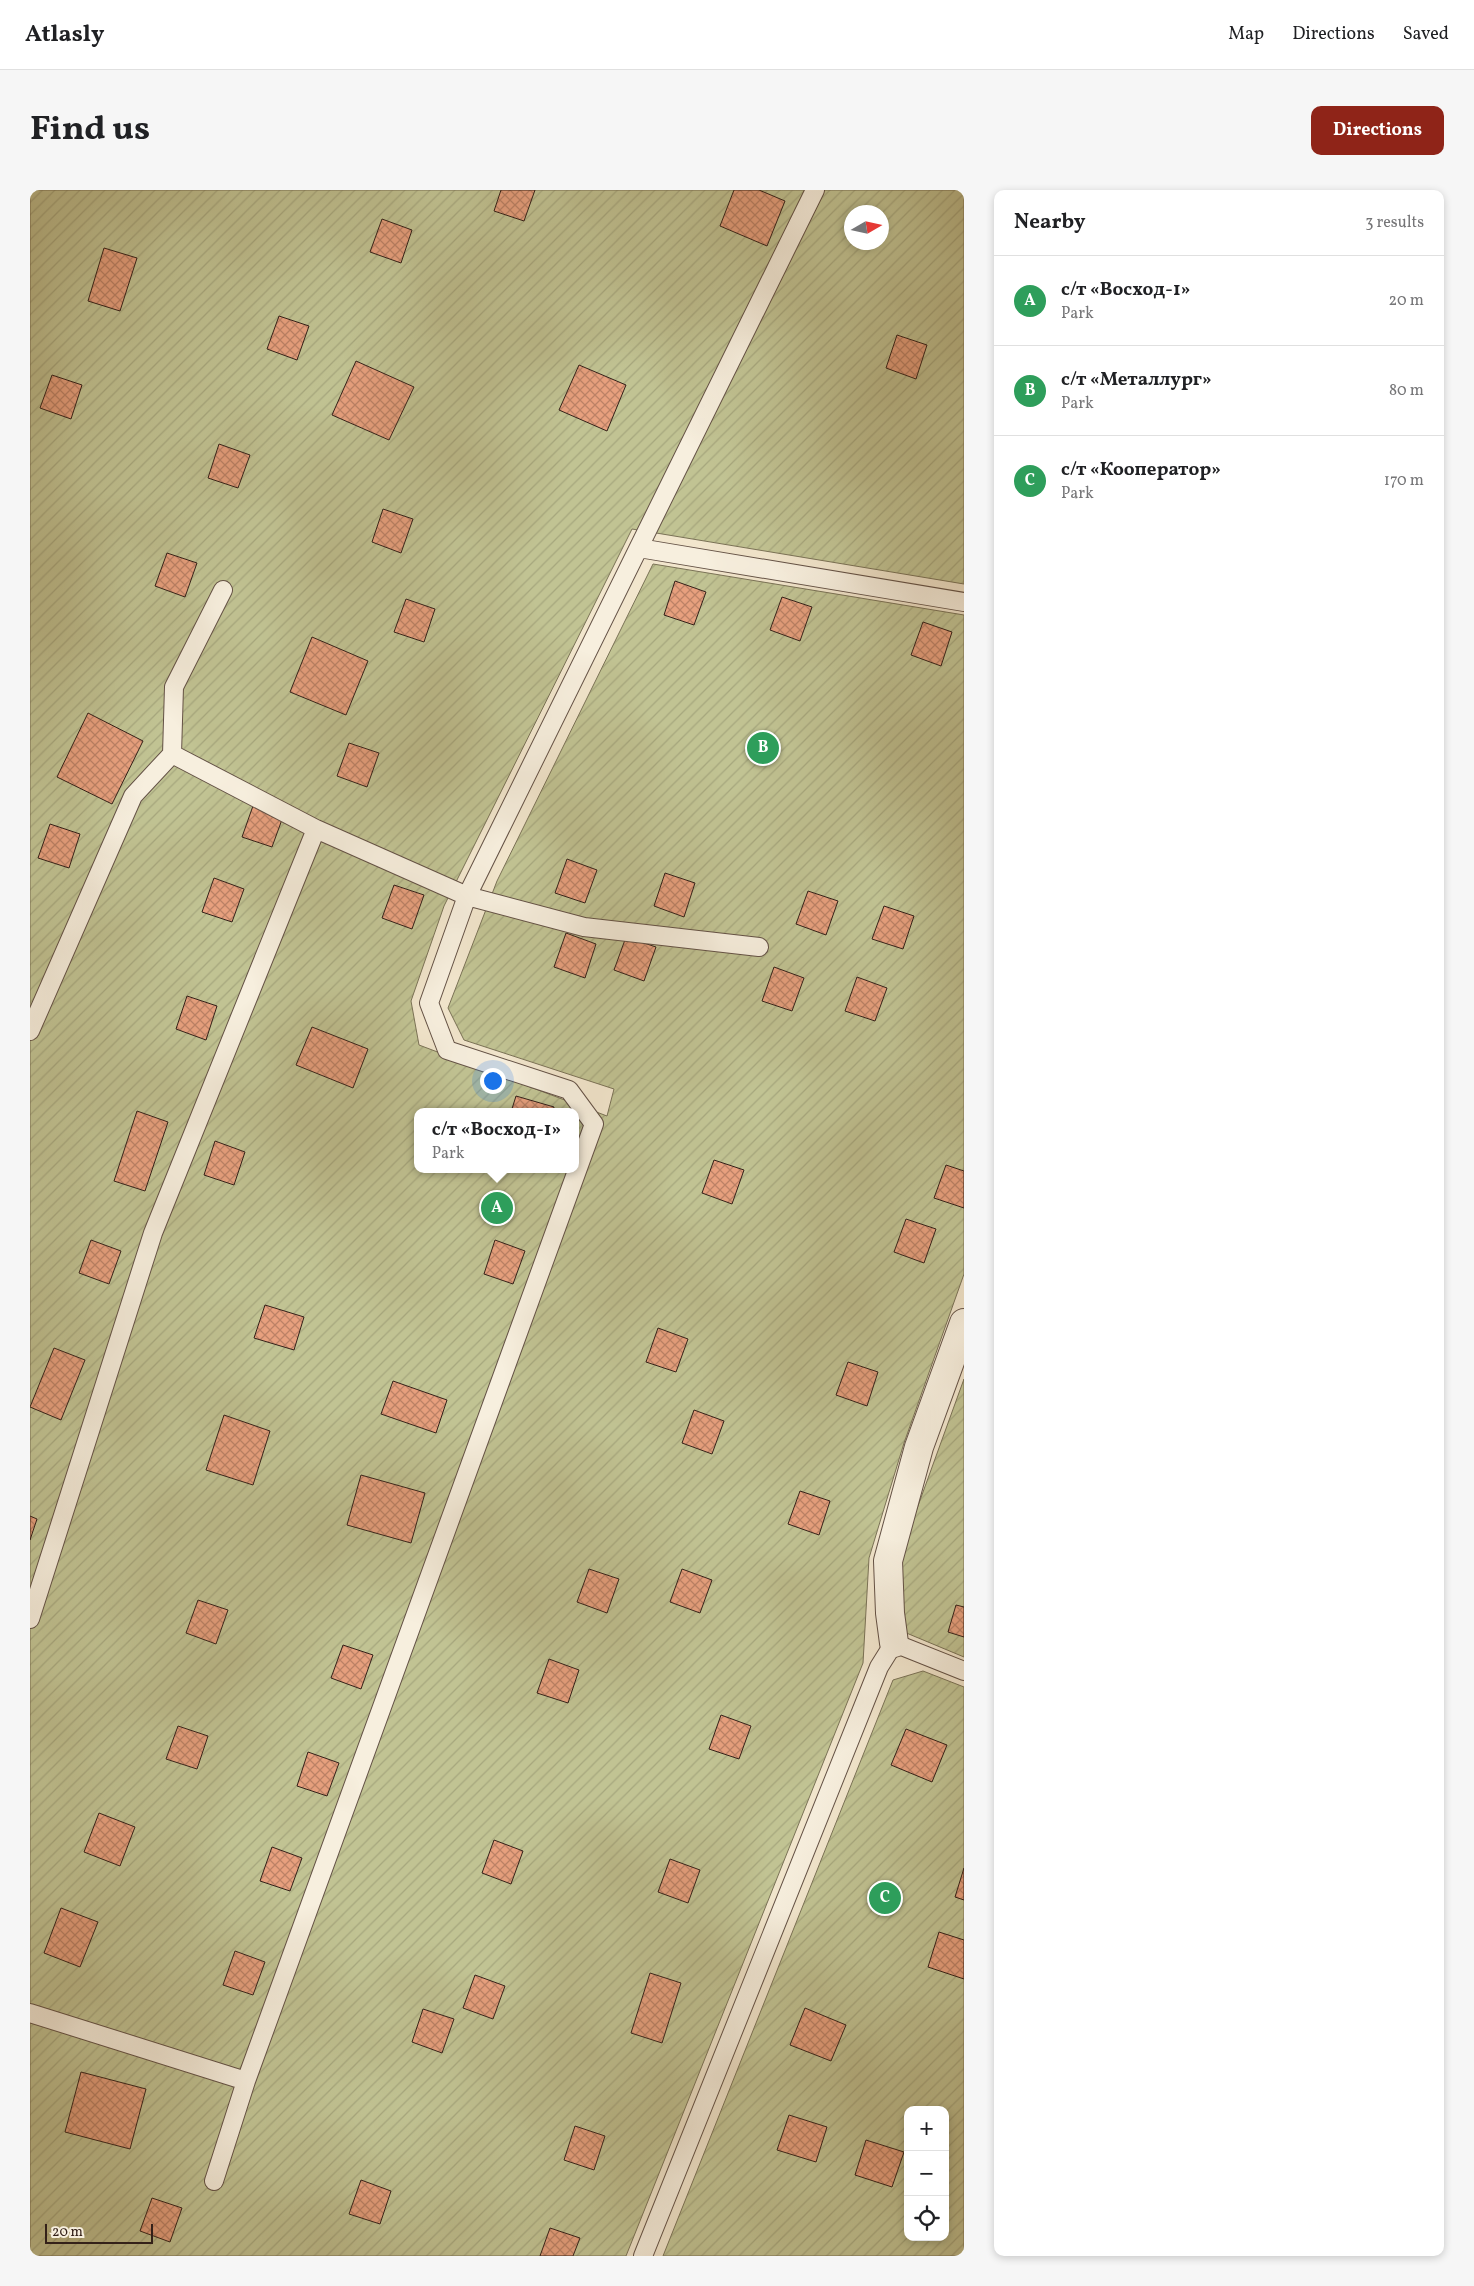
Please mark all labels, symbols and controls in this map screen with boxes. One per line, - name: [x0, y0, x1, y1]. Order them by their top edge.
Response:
- text: Atlasly: [25, 18, 104, 52]
- text: Map: [1228, 22, 1264, 47]
- text: Directions: [1292, 22, 1375, 47]
- text: Saved: [1403, 22, 1449, 47]
- text: Find us: [30, 106, 150, 154]
- button: Directions: [1311, 106, 1444, 155]
- north arrow: [844, 205, 889, 250]
- text: Nearby: [1014, 208, 1085, 237]
- text: 3 results: [1365, 212, 1424, 234]
- text: с/т «Восход-1»: [1061, 277, 1190, 303]
- text: A: [1024, 290, 1036, 312]
- text: 20 m: [1389, 290, 1424, 312]
- text: Park: [1061, 303, 1094, 325]
- text: с/т «Металлург»: [1061, 367, 1212, 393]
- text: B: [1025, 380, 1035, 402]
- text: 80 m: [1389, 380, 1424, 402]
- text: Park: [1061, 393, 1094, 415]
- text: с/т «Кооператор»: [1061, 457, 1221, 483]
- text: C: [1025, 470, 1035, 492]
- text: 170 m: [1384, 470, 1424, 492]
- text: Park: [1061, 483, 1094, 505]
- pin: B: [747, 729, 779, 767]
- your location: [480, 1068, 506, 1094]
- popup: [414, 1108, 579, 1173]
- text: с/т «Восход-1»: [432, 1117, 561, 1143]
- text: Park: [432, 1143, 464, 1165]
- pin: A: [481, 1189, 513, 1227]
- pin: C: [869, 1879, 901, 1917]
- map controls: [904, 2106, 949, 2241]
- button: +: [904, 2106, 949, 2151]
- button: −: [904, 2151, 949, 2196]
- button: locate: [904, 2196, 949, 2241]
- scale bar: [45, 2221, 152, 2244]
- text: 20 m: [52, 2223, 83, 2242]

